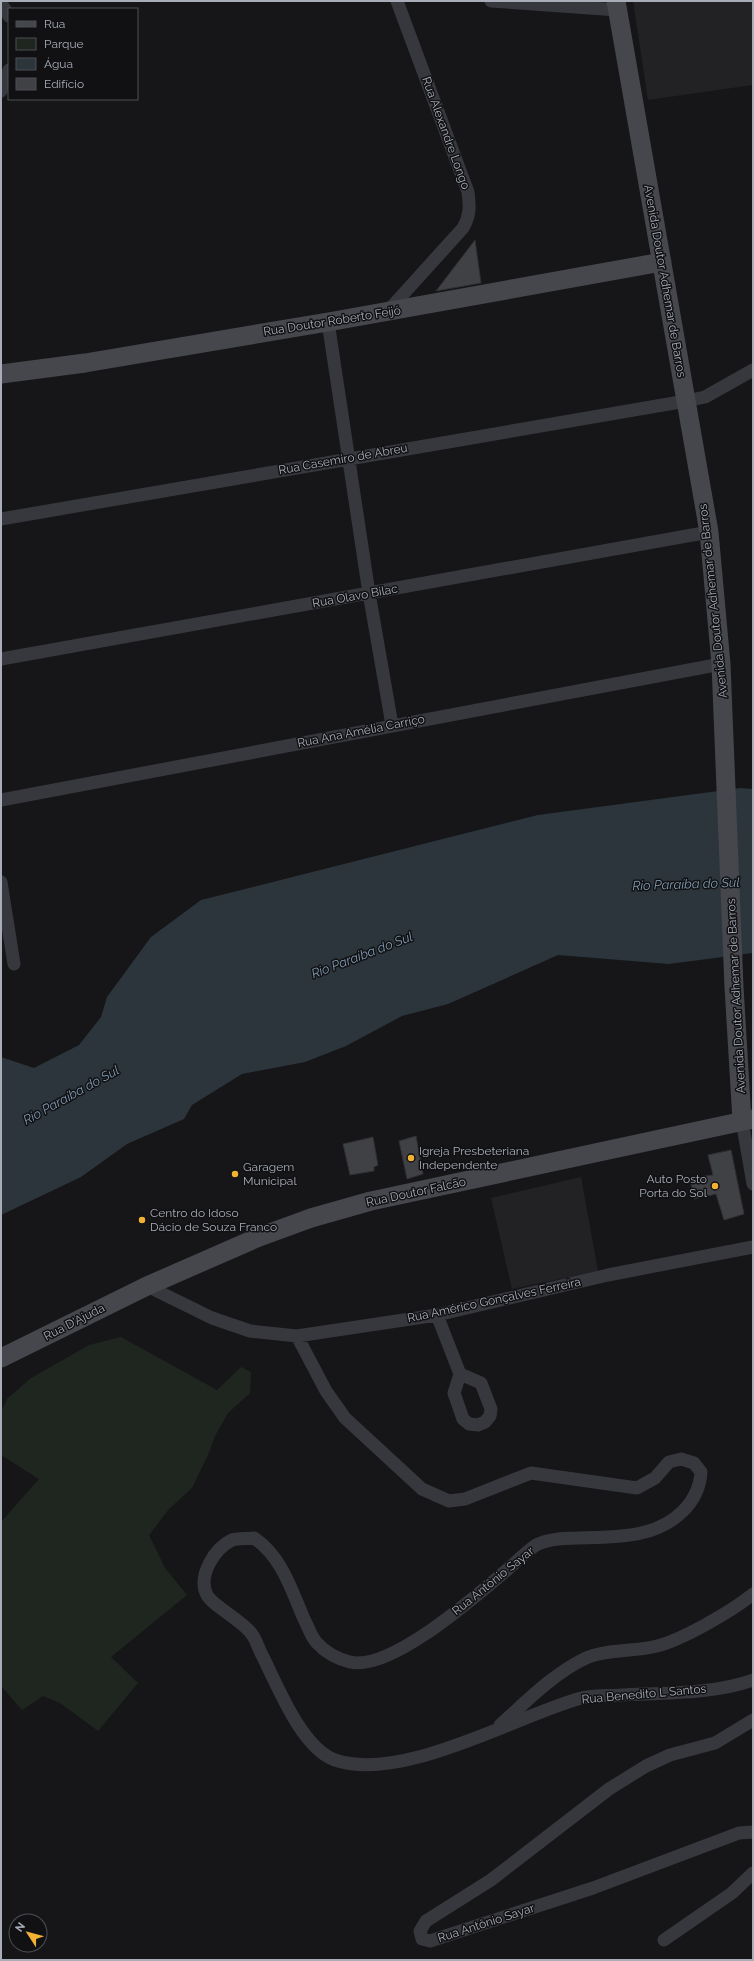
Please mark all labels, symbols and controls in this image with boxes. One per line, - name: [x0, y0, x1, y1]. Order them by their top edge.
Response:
- legend: [8, 8, 138, 100]
- text: Rua: [44, 17, 65, 31]
- text: Parque: [44, 37, 84, 51]
- text: Água: [44, 57, 73, 71]
- street label: Rua Alexandre Longo: [419, 75, 473, 191]
- text: Edifício: [44, 77, 84, 91]
- street label: Avenida Doutor Adhemar de Barros: [641, 184, 689, 379]
- street label: Rua Doutor Roberto Feijó: [262, 303, 402, 339]
- street label: Rua Casemiro de Abreu: [277, 441, 409, 477]
- street label: Avenida Doutor Adhemar de Barros: [696, 503, 730, 699]
- street label: Rua Olavo Bilac: [311, 582, 399, 610]
- street label: Rua Ana Amélia Carriço: [296, 712, 426, 750]
- water label: Rio Paraíba do Sul: [632, 875, 741, 893]
- street label: Avenida Doutor Adhemar de Barros: [724, 898, 748, 1094]
- water label: Rio Paraíba do Sul: [309, 929, 415, 981]
- water label: Rio Paraíba do Sul: [20, 1062, 122, 1128]
- place label: Igreja Presbeteriana Independente: [419, 1144, 529, 1172]
- marker: Igreja Presbeteriana Independente: [406, 1153, 416, 1163]
- place label: Garagem Municipal: [243, 1160, 297, 1188]
- marker: Garagem Municipal: [230, 1169, 240, 1179]
- place label: Auto Posto Porta do Sol: [639, 1172, 708, 1200]
- street label: Rua Doutor Falcão: [365, 1175, 467, 1209]
- marker: Auto Posto Porta do Sol: [710, 1181, 720, 1191]
- place label: Centro do Idoso Dácio de Souza Franco: [150, 1206, 277, 1234]
- marker: Centro do Idoso Dácio de Souza Franco: [137, 1215, 147, 1225]
- street label: Rua Américo Gonçalves Ferreira: [406, 1275, 582, 1325]
- street label: Rua D'Ajuda: [41, 1301, 107, 1343]
- street label: Rua Antônio Sayar: [449, 1543, 537, 1618]
- street label: Rua Benedito L Santos: [581, 1682, 707, 1706]
- street label: Rua Antônio Sayar: [436, 1901, 537, 1945]
- north arrow: [8, 1913, 48, 1953]
- text: N: [13, 1920, 28, 1935]

